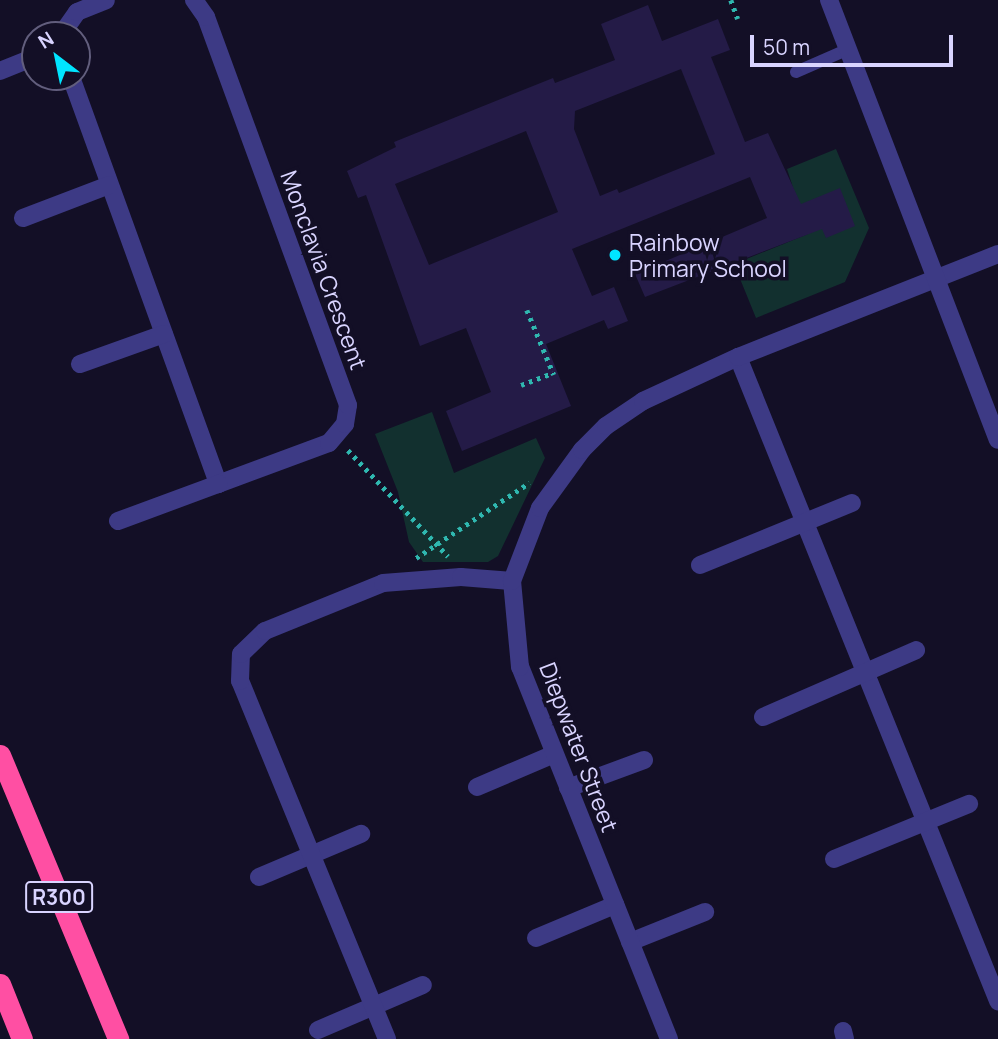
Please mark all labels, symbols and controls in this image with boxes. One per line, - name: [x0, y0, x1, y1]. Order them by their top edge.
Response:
- north arrow: [21, 21, 91, 91]
- scale bar: [753, 21, 956, 65]
- text: N: [33, 25, 59, 55]
- text: 50 m: [763, 33, 810, 61]
- street label: Monclavia Crescent: [275, 167, 373, 373]
- place label: Rainbow Primary School: [629, 228, 787, 282]
- marker: Rainbow Primary School: [607, 247, 623, 263]
- street label: Diepwater Street: [534, 658, 624, 836]
- road number: R300: [24, 880, 94, 914]

